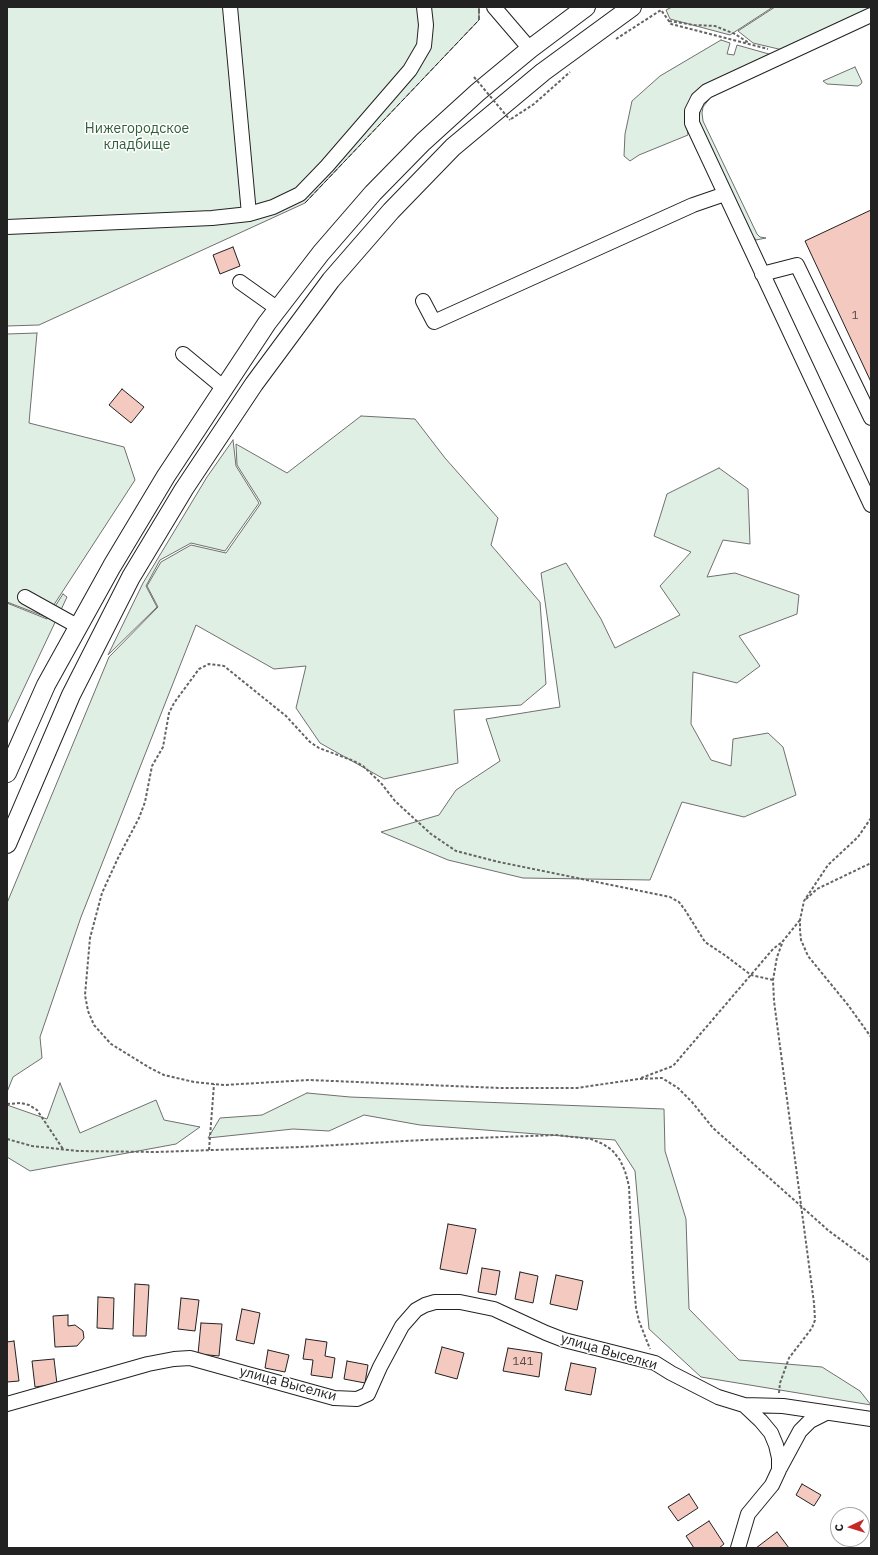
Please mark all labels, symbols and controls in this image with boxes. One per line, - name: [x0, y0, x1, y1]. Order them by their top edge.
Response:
- park label: Нижегородское кладбище: [85, 121, 189, 154]
- house number: 1: [851, 309, 859, 323]
- street label: улица Выселки: [559, 1330, 659, 1374]
- house number: 141: [512, 1355, 534, 1369]
- street label: улица Выселки: [238, 1363, 338, 1405]
- north arrow: [830, 1507, 870, 1547]
- text: С: [832, 1524, 846, 1532]

